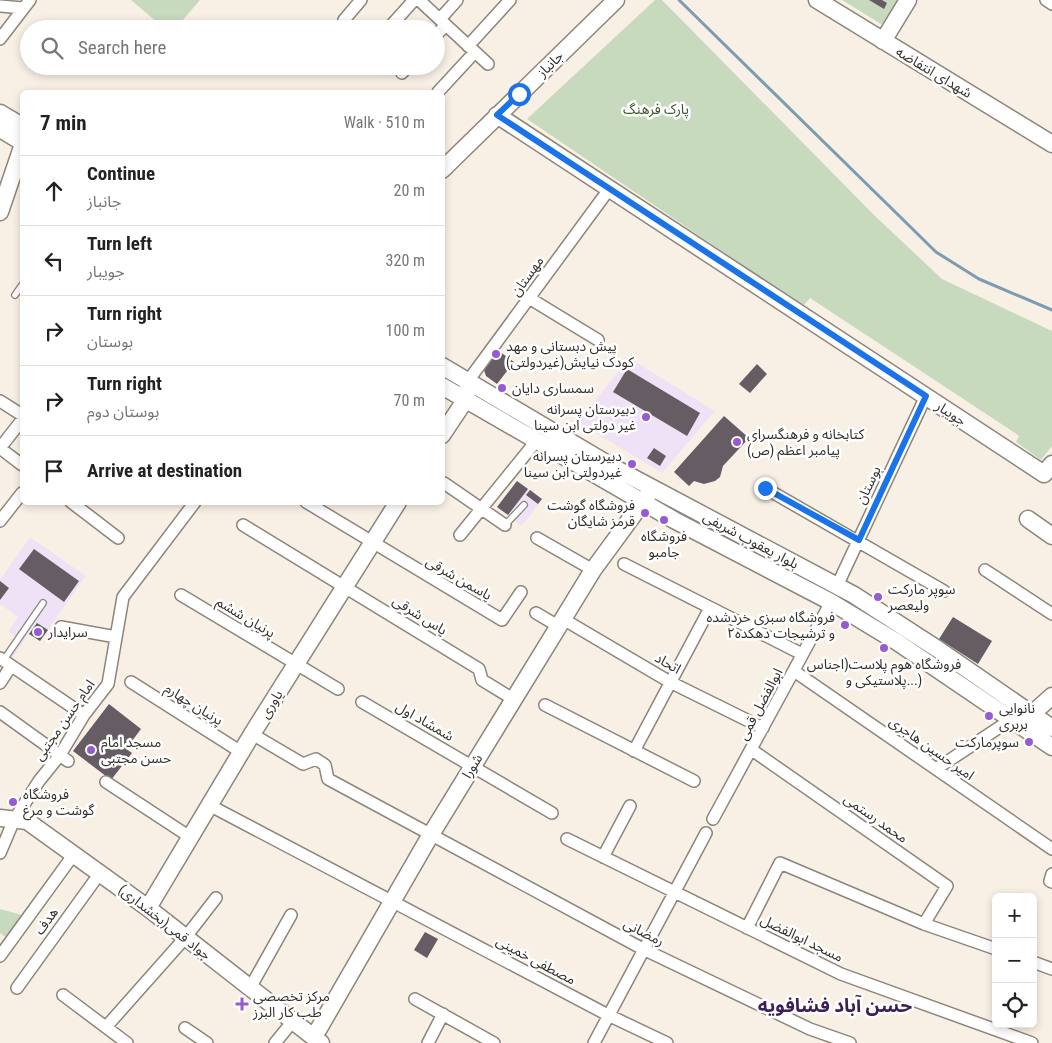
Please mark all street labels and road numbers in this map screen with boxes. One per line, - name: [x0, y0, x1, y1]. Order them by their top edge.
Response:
- street label: شهدای انتفاضه: [893, 43, 975, 102]
- street label: جانباز: [533, 48, 567, 82]
- street label: مهستان: [507, 253, 548, 300]
- street label: جویبار: [931, 397, 969, 430]
- street label: بوستان: [852, 463, 885, 507]
- street label: بلوار یعقوب شریفی: [700, 508, 802, 573]
- street label: یاسمن شرقی: [423, 553, 495, 604]
- street label: یاس شرقی: [389, 592, 450, 639]
- street label: پرنیان ششم: [212, 593, 278, 643]
- street label: اتحاد: [652, 649, 684, 677]
- street label: ابوالفضل قمی: [734, 665, 786, 743]
- street label: امام حسن مجتبی: [30, 677, 100, 765]
- street label: پرنیان چهارم: [160, 680, 226, 731]
- street label: یاوری: [256, 687, 287, 722]
- street label: شمشاد اول: [393, 698, 457, 745]
- street label: امیر حسین هاجری: [886, 713, 978, 784]
- street label: شورا: [459, 751, 486, 782]
- street label: محمد رستمی: [840, 790, 911, 847]
- street label: جواد قمی(بخشداری): [115, 881, 214, 964]
- street label: هدف: [31, 904, 61, 938]
- street label: مسجد ابوالفضل: [758, 911, 846, 966]
- street label: رمضانی: [621, 915, 667, 950]
- street label: مصطفی خمینی: [493, 932, 578, 989]

